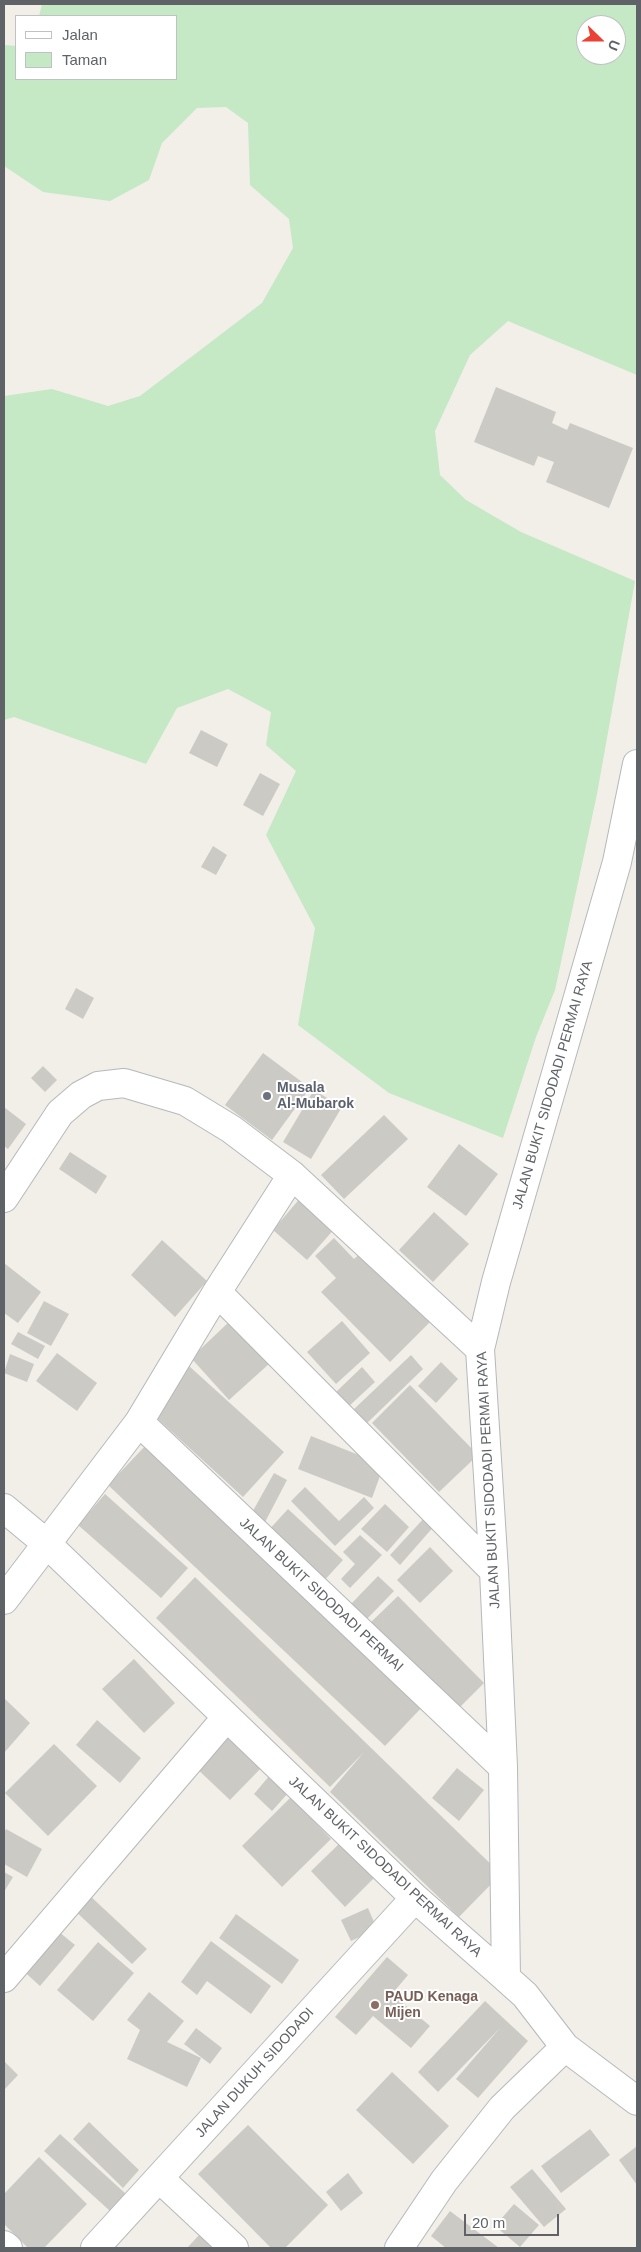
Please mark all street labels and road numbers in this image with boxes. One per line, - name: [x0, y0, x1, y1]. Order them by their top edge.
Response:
- street label: JALAN BUKIT SIDODADI PERMAI RAYA: [509, 959, 597, 1211]
- street label: JALAN BUKIT SIDODADI PERMAI RAYA: [474, 1351, 504, 1609]
- street label: JALAN BUKIT SIDODADI PERMAI: [236, 1515, 406, 1675]
- street label: JALAN BUKIT SIDODADI PERMAI RAYA: [285, 1773, 485, 1961]
- street label: JALAN DUKUH SIDODADI: [192, 2005, 318, 2141]

